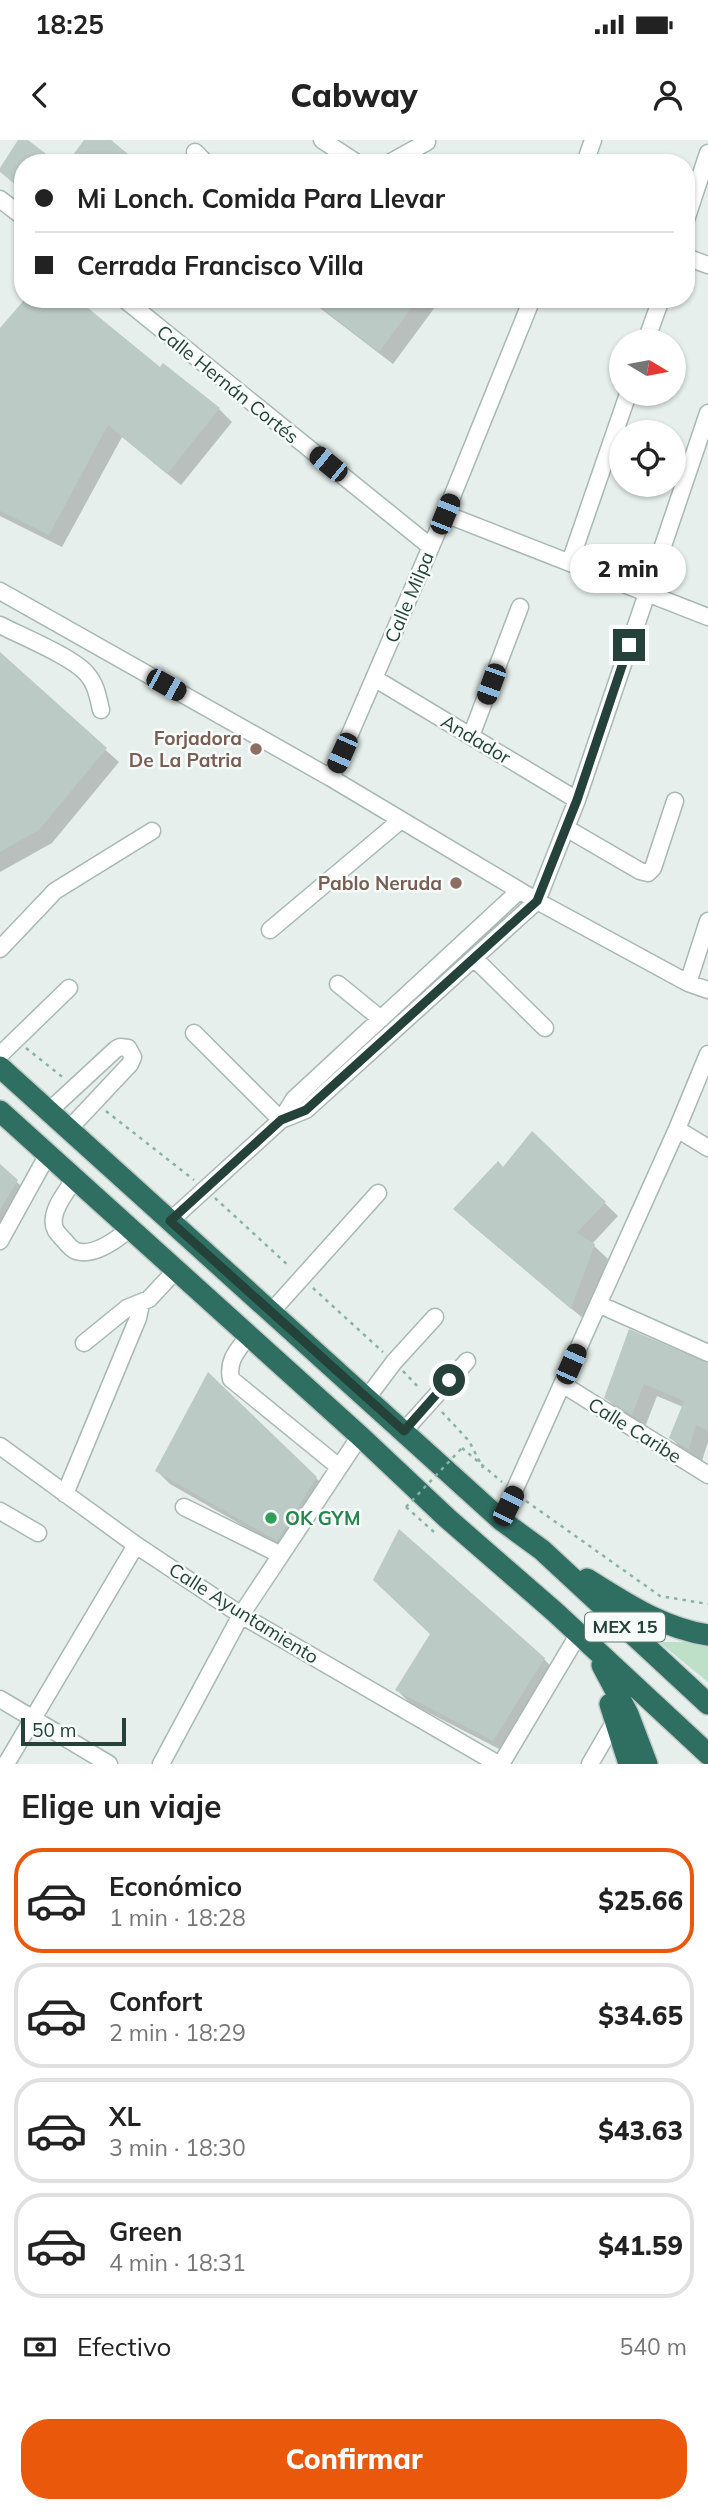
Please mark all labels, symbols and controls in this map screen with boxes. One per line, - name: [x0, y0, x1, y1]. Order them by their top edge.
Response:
- text: 18:25: [35, 8, 104, 41]
- text: Cabway: [290, 75, 418, 115]
- icon: back: [21, 76, 59, 114]
- icon: person: [649, 76, 687, 114]
- text: Mi Lonch. Comida Para Llevar: [77, 182, 445, 215]
- text: Cerrada Francisco Villa: [77, 249, 364, 282]
- street label: Calle Hernán Cortés: [152, 319, 304, 449]
- north arrow: [609, 329, 686, 406]
- map controls: [609, 329, 686, 497]
- button: locate: [609, 420, 686, 497]
- car: [306, 443, 351, 485]
- car: [428, 491, 463, 537]
- callout: 2 min: [571, 544, 687, 592]
- street label: Calle Milpa: [379, 548, 439, 646]
- text: 2 min: [597, 554, 659, 583]
- route end: [613, 629, 645, 661]
- car: [474, 661, 509, 707]
- car: [143, 666, 190, 704]
- street label: Andador: [437, 709, 515, 769]
- place label: Forjadora De La Patria: [129, 726, 242, 772]
- car: [324, 730, 361, 776]
- marker: Forjadora De La Patria: [248, 741, 264, 757]
- place label: Pablo Neruda: [318, 871, 442, 895]
- marker: Pablo Neruda: [448, 875, 464, 891]
- car: [553, 1341, 590, 1387]
- route start: [433, 1364, 465, 1396]
- street label: Calle Caribe: [584, 1392, 686, 1468]
- car: [490, 1483, 527, 1529]
- place label: OK GYM: [285, 1506, 361, 1530]
- marker: OK GYM: [263, 1510, 279, 1526]
- street label: Calle Ayuntamiento: [165, 1557, 323, 1669]
- road number: MEX 15: [585, 1612, 665, 1642]
- scale bar: [21, 1715, 126, 1747]
- text: 50 m: [32, 1718, 76, 1742]
- text: Elige un viaje: [21, 1786, 222, 1826]
- icon: car: [25, 1869, 88, 1932]
- text: Económico: [109, 1870, 242, 1903]
- text: $25.66: [598, 1884, 683, 1917]
- text: 1 min · 18:28: [109, 1903, 246, 1932]
- icon: car: [25, 1984, 88, 2047]
- text: Confort: [109, 1985, 202, 2018]
- text: $34.65: [598, 1999, 683, 2032]
- text: 2 min · 18:29: [109, 2018, 246, 2047]
- icon: car: [25, 2099, 88, 2162]
- text: XL: [109, 2100, 141, 2133]
- text: $43.63: [598, 2114, 683, 2147]
- text: 3 min · 18:30: [109, 2133, 246, 2162]
- icon: car: [25, 2214, 88, 2277]
- text: Green: [109, 2215, 182, 2248]
- text: $41.59: [598, 2229, 683, 2262]
- text: 4 min · 18:31: [109, 2248, 246, 2277]
- icon: cash: [21, 2328, 59, 2366]
- text: Efectivo: [77, 2330, 171, 2363]
- text: 540 m: [619, 2332, 687, 2361]
- button: Confirmar: [21, 2419, 687, 2499]

